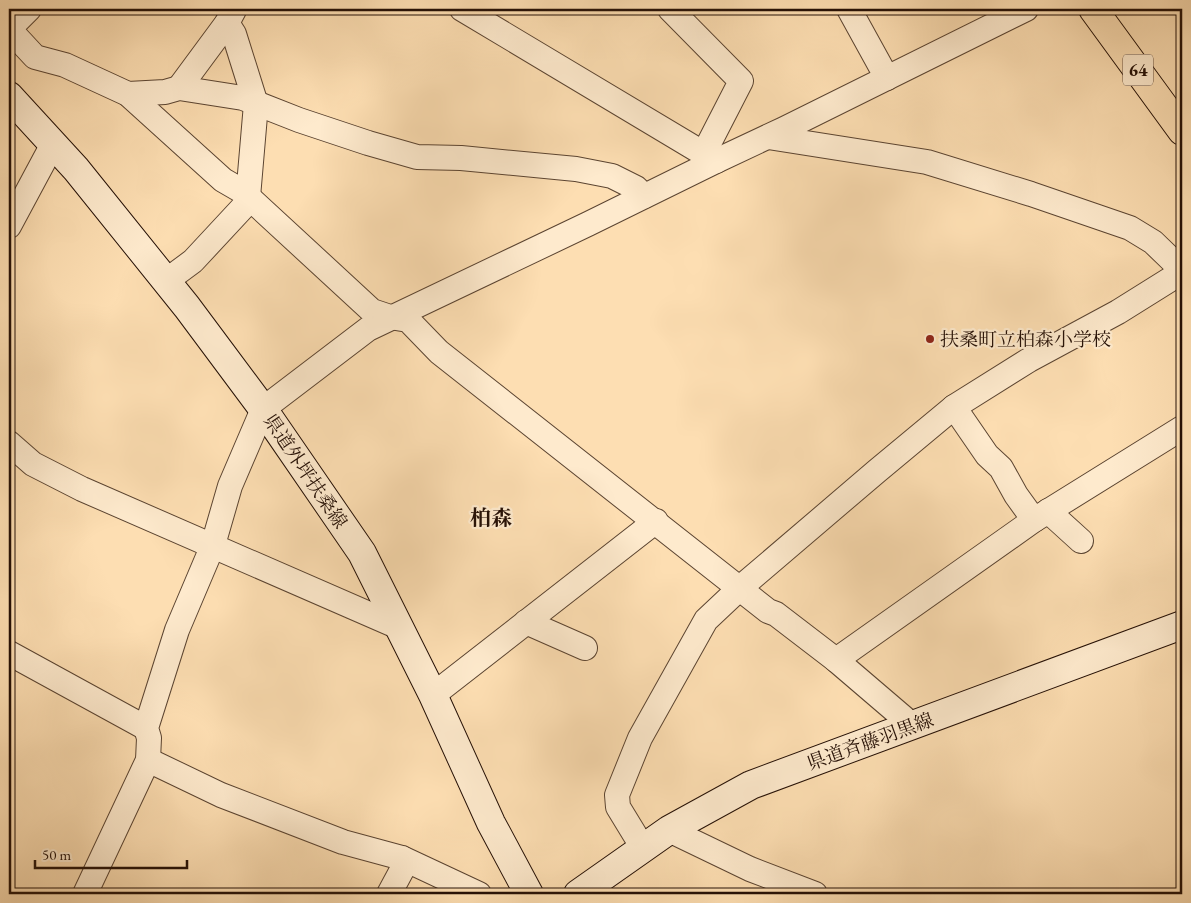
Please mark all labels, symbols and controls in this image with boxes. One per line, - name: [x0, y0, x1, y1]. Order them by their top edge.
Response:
- road number: 64: [1123, 54, 1153, 86]
- place label: 扶桑町立柏森小学校: [940, 327, 1111, 352]
- marker: 扶桑町立柏森小学校: [924, 333, 936, 345]
- street label: 県道外坪扶桑線: [258, 409, 353, 533]
- district label: 柏森: [470, 504, 512, 531]
- street label: 県道斉藤羽黒線: [803, 707, 937, 776]
- scale bar: [35, 838, 188, 870]
- text: 50 m: [42, 845, 71, 864]

